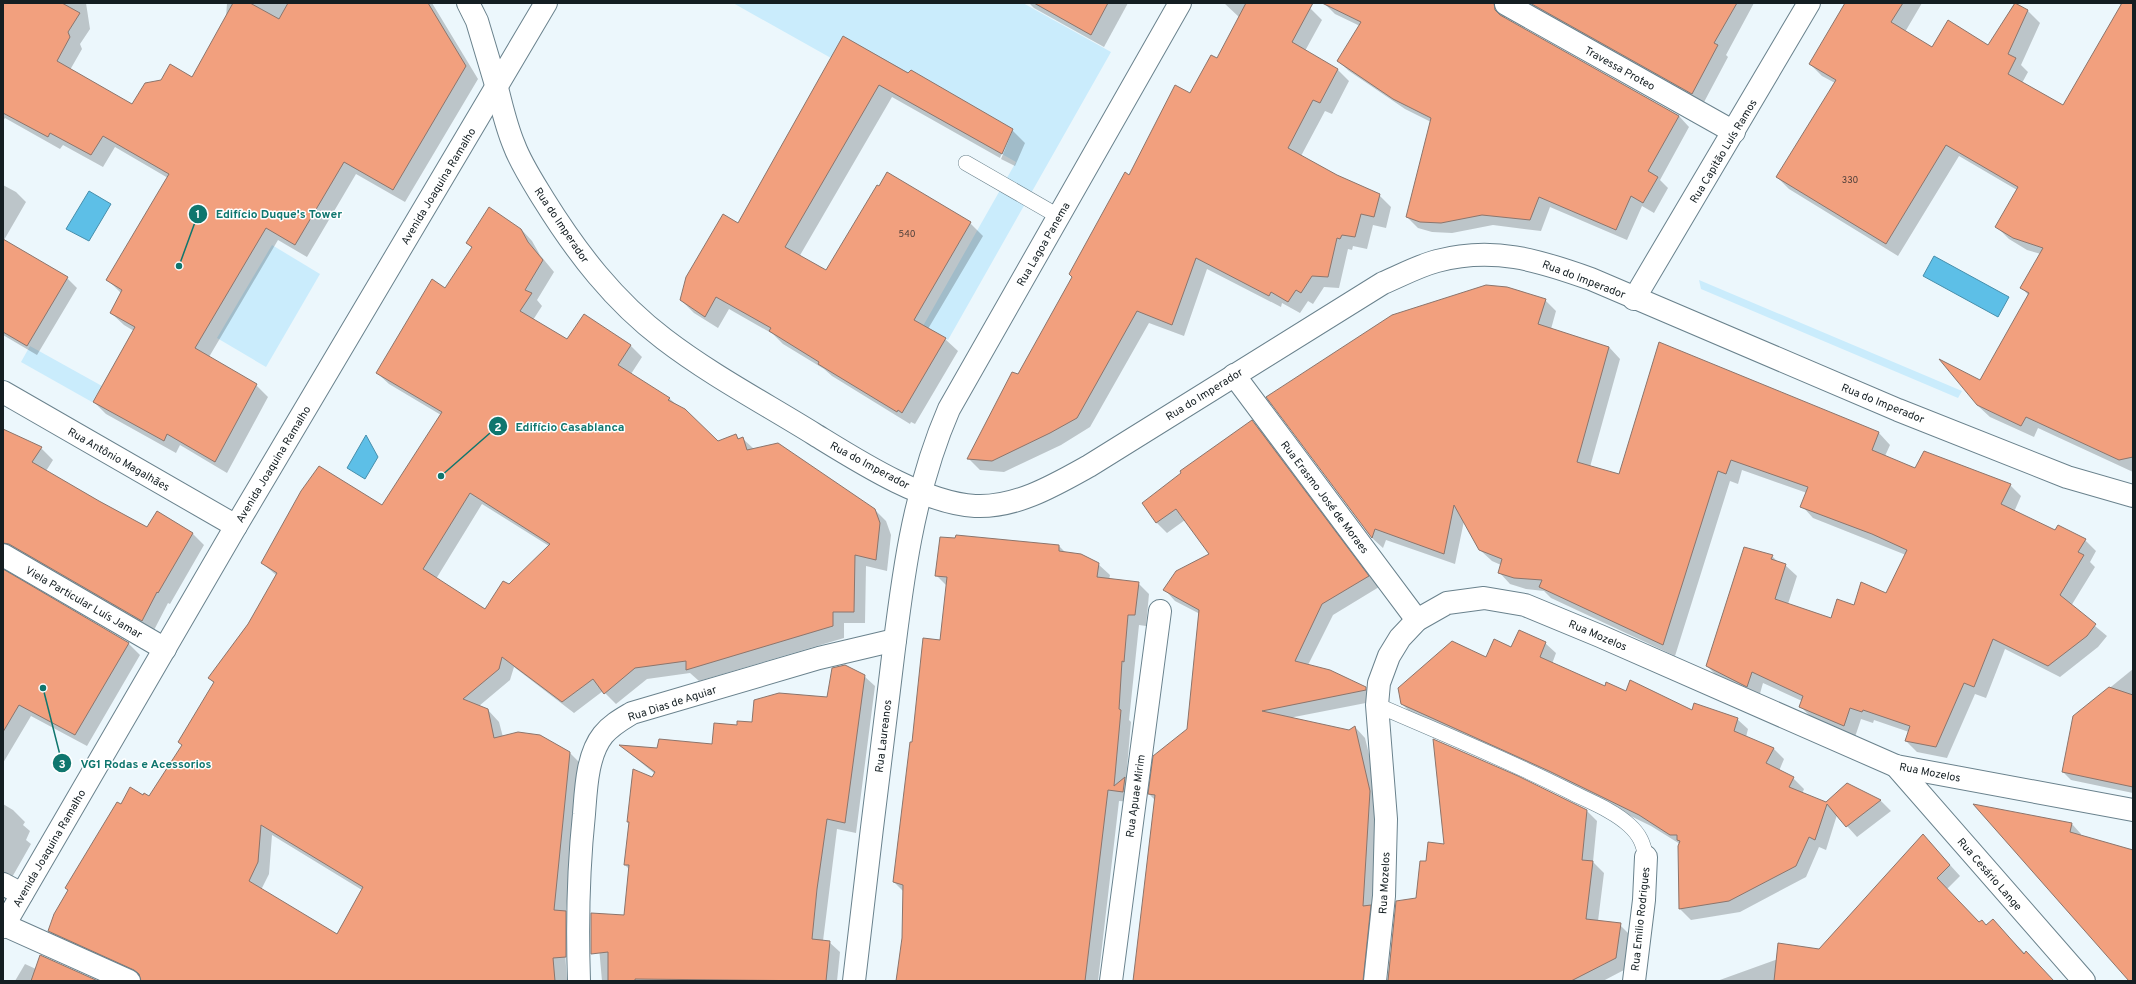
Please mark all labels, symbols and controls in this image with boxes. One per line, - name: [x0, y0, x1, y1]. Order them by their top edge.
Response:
- street label: Travessa Proteo: [1582, 44, 1657, 94]
- street label: Rua Capitão Luís Ramos: [1687, 97, 1761, 206]
- street label: Avenida Joaquina Ramalho: [398, 126, 479, 247]
- house number: 330: [1842, 175, 1858, 186]
- street label: Rua do Imperador: [531, 185, 592, 267]
- street label: Rua Lagoa Panema: [1014, 200, 1074, 289]
- callout: Edifício Duque's Tower: [188, 202, 351, 226]
- text: 1: [196, 207, 200, 223]
- text: Edifício Duque's Tower: [216, 207, 342, 223]
- house number: 540: [898, 229, 916, 240]
- street label: Rua do Imperador: [1540, 258, 1628, 303]
- street label: Rua do Imperador: [1163, 365, 1246, 424]
- street label: Rua do Imperador: [1839, 381, 1927, 427]
- street label: Avenida Joaquina Ramalho: [233, 404, 314, 525]
- callout: Edifício Casablanca: [488, 414, 633, 438]
- text: 2: [494, 420, 502, 436]
- text: Edifício Casablanca: [515, 420, 625, 436]
- street label: Rua Antônio Magalhães: [65, 425, 172, 495]
- street label: Rua Erasmo José de Moraes: [1277, 438, 1371, 557]
- street label: Rua do Imperador: [827, 439, 912, 493]
- street label: Viela Particular Luís Jamar: [23, 564, 145, 642]
- street label: Rua Mozelos: [1566, 617, 1629, 655]
- street label: Rua Dias de Aguiar: [626, 683, 719, 725]
- street label: Rua Laureanos: [873, 699, 895, 773]
- callout: VG1 Rodas e Acessorios: [52, 751, 219, 775]
- street label: Rua Apuae Mirim: [1123, 754, 1149, 839]
- text: 3: [58, 757, 66, 773]
- text: VG1 Rodas e Acessorios: [81, 757, 211, 773]
- street label: Rua Mozelos: [1898, 760, 1962, 786]
- street label: Avenida Joaquina Ramalho: [10, 787, 89, 910]
- street label: Rua Cesário Lange: [1954, 835, 2025, 914]
- street label: Rua Mozelos: [1376, 852, 1394, 914]
- street label: Rua Emilio Rodrigues: [1629, 866, 1653, 972]

